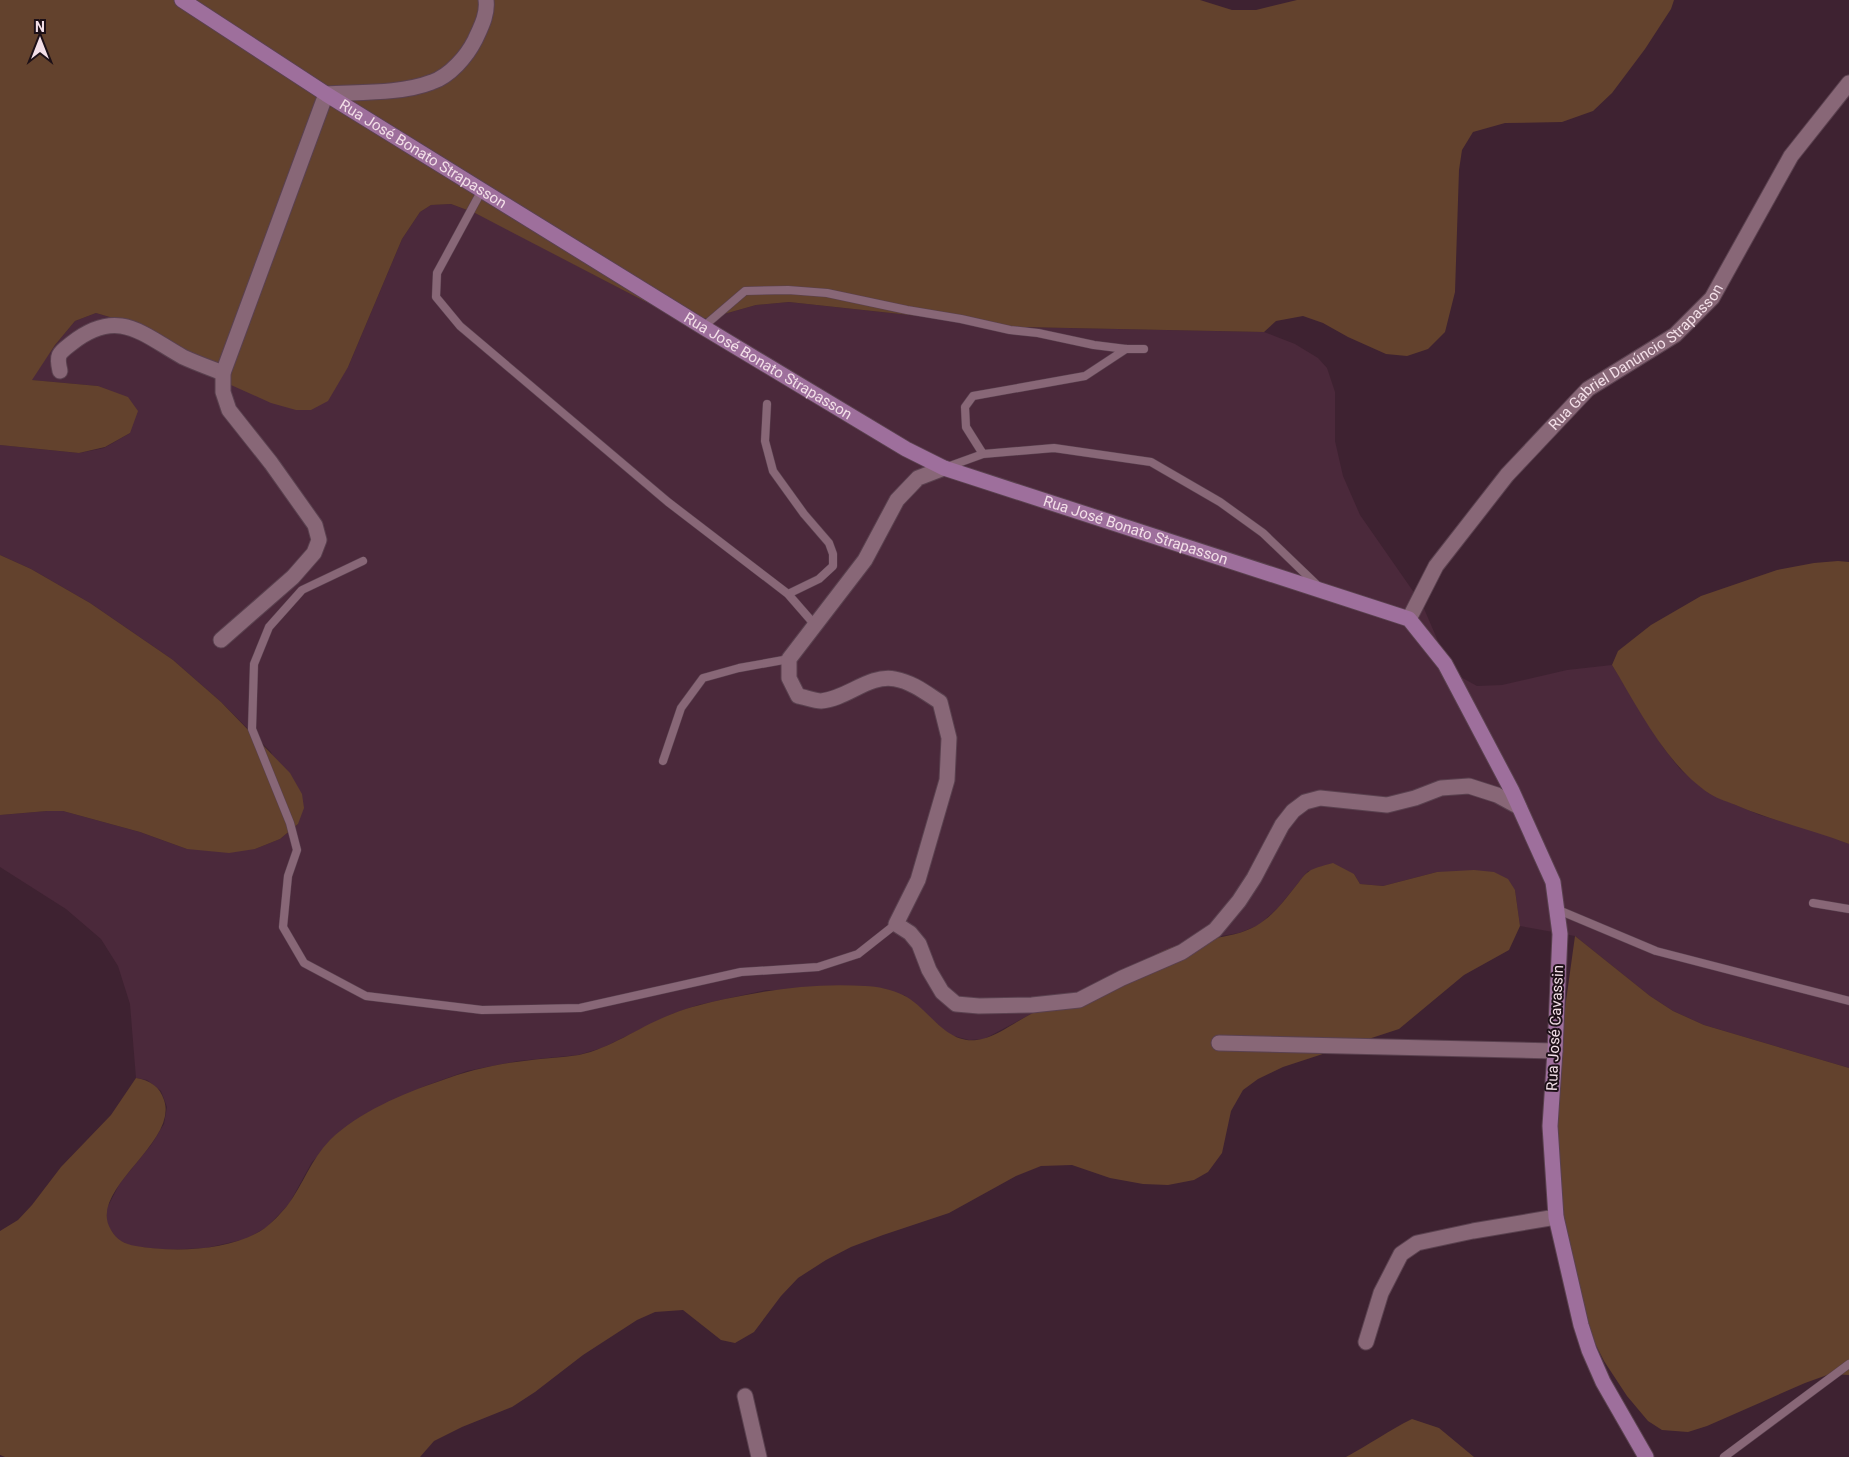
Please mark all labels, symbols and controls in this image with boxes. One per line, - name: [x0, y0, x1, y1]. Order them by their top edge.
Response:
- north arrow: [15, 15, 65, 65]
- text: N: [35, 19, 45, 35]
- street label: Rua José Bonato Strapasson: [336, 96, 510, 212]
- street label: Rua Gabriel Danúncio Strapasson: [1545, 281, 1727, 434]
- street label: Rua José Bonato Strapasson: [681, 308, 855, 423]
- street label: Rua José Bonato Strapasson: [1041, 492, 1230, 569]
- street label: Rua José Cavassin: [1543, 965, 1567, 1091]

